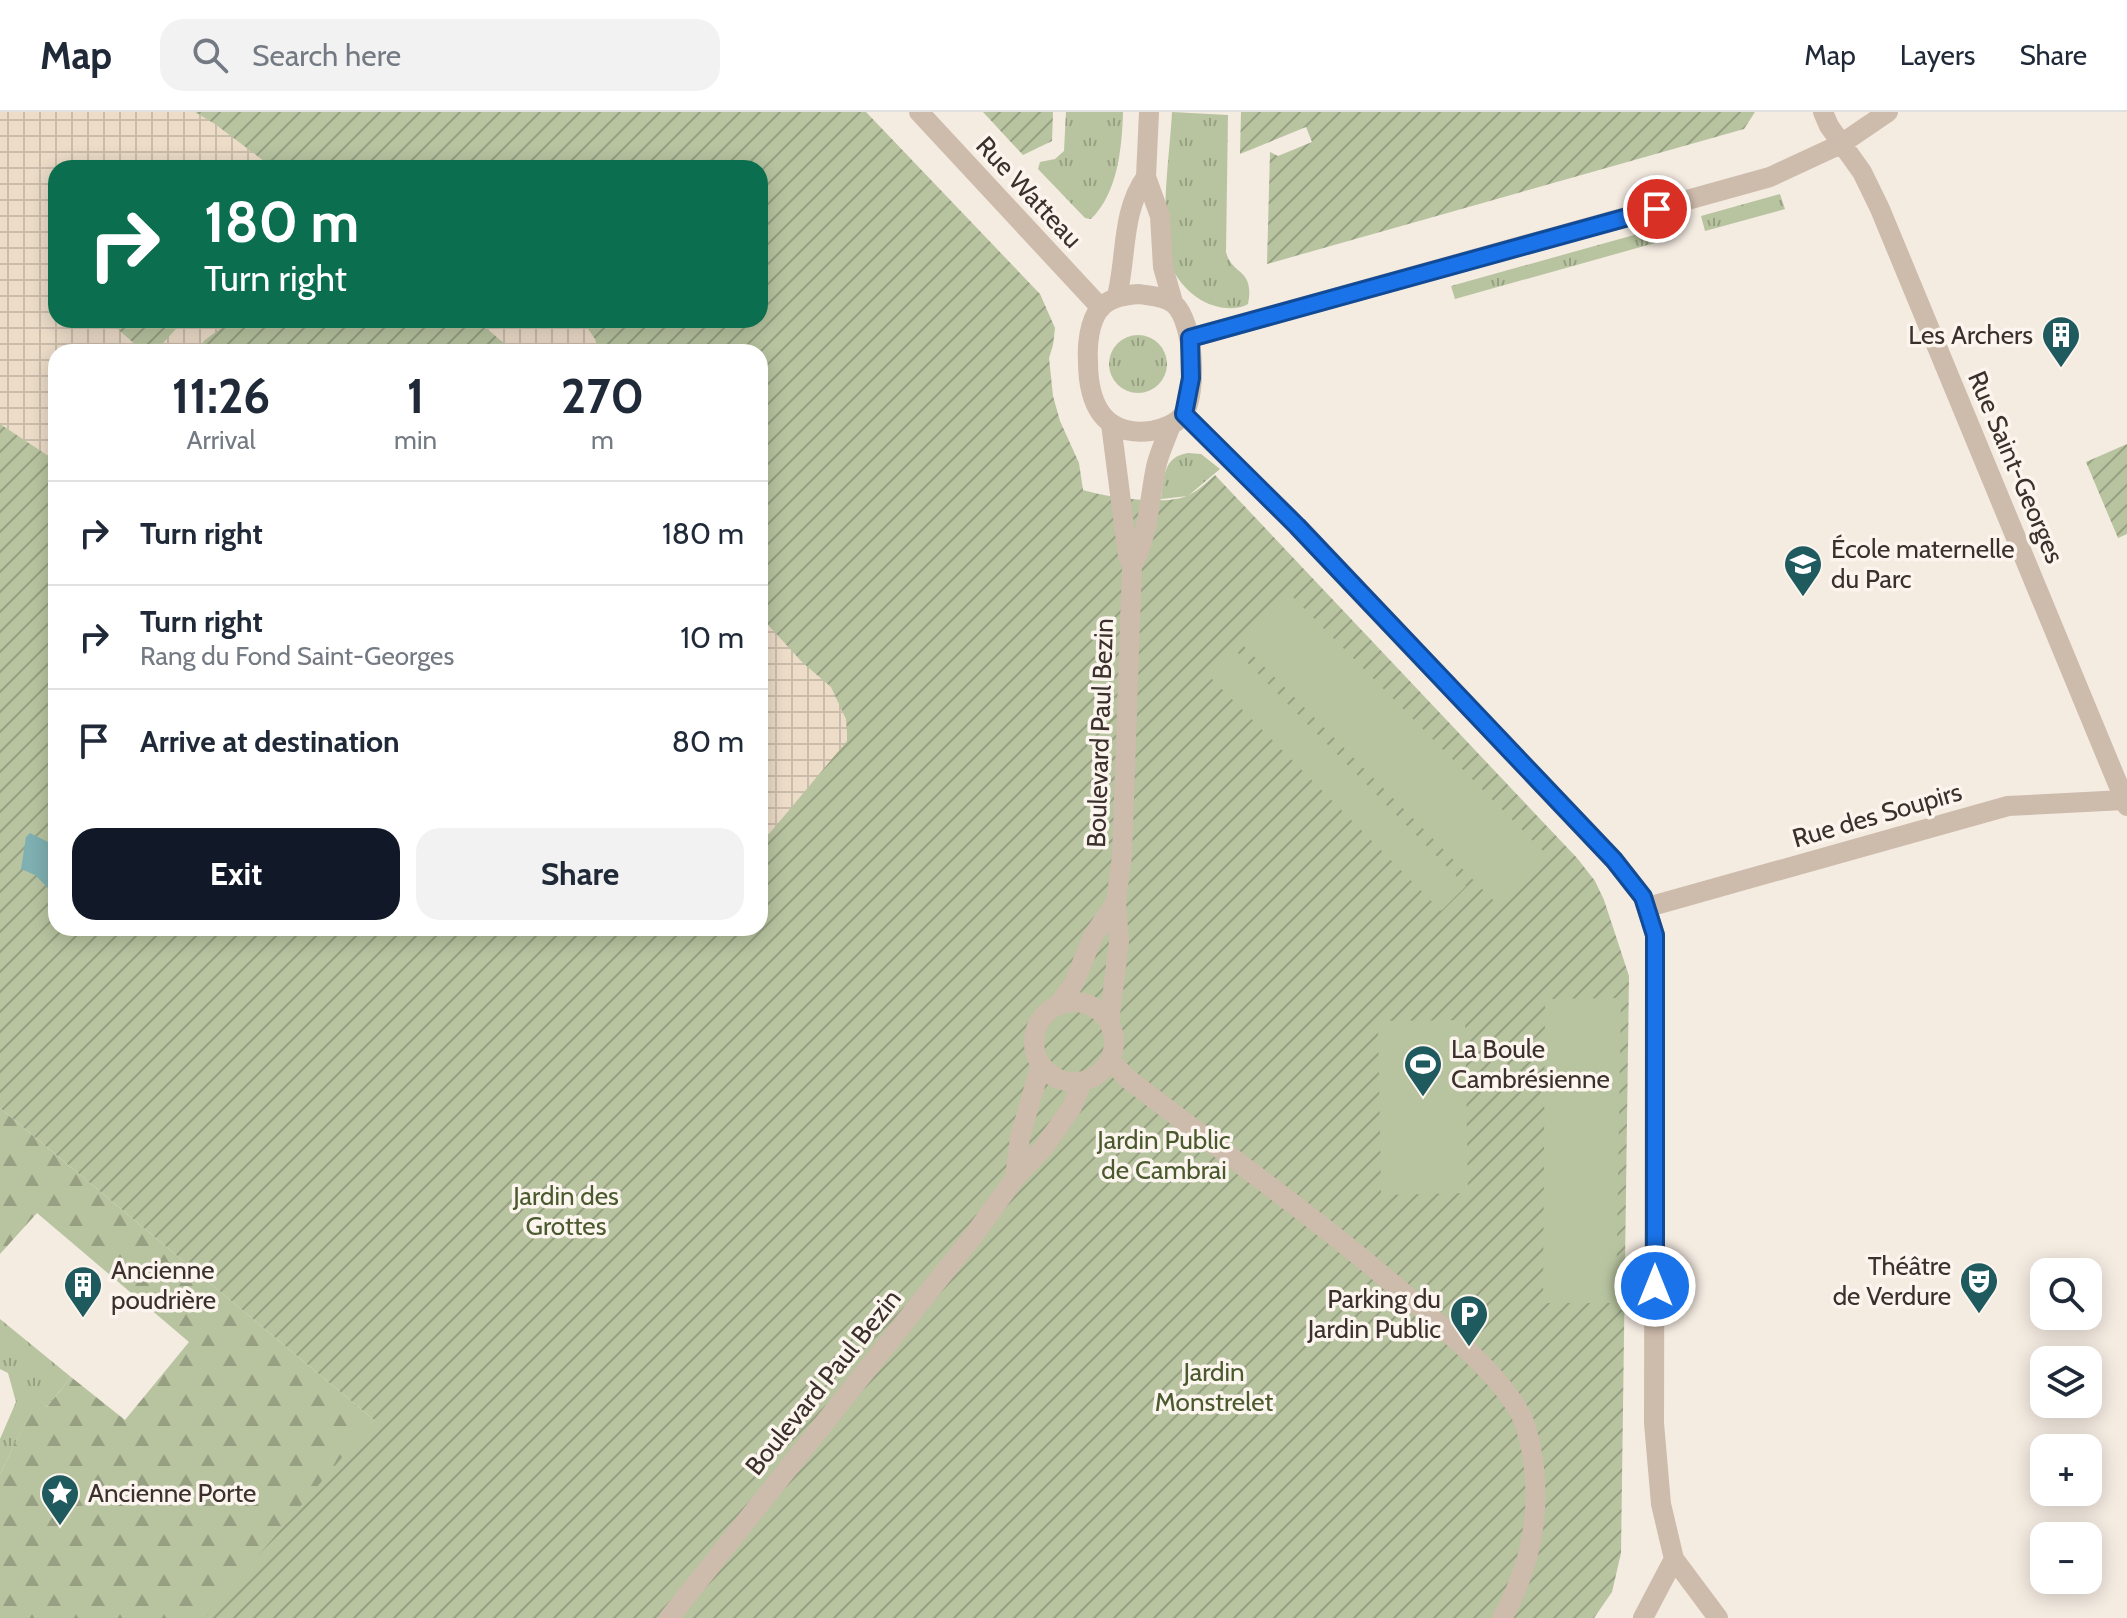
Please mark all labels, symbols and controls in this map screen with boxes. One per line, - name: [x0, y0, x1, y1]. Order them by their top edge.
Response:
- search box: [160, 19, 720, 91]
- text: Map: [40, 32, 112, 79]
- icon: search: [188, 33, 232, 77]
- text: Search here: [252, 37, 401, 74]
- text: Map: [1804, 38, 1856, 72]
- text: Layers: [1900, 38, 1975, 72]
- text: Share: [2019, 38, 2087, 72]
- street label: Rue Watteau: [969, 130, 1089, 254]
- pin: [1623, 175, 1691, 243]
- icon: arrive: [1635, 187, 1679, 231]
- text: 180 m: [204, 188, 359, 256]
- icon: right: [72, 192, 176, 296]
- text: Turn right: [204, 256, 347, 300]
- building icon: Les Archers: [2040, 314, 2082, 369]
- place label: Les Archers: [1908, 319, 2033, 351]
- street label: Rue Saint-Georges: [1961, 366, 2071, 568]
- text: 11:26: [172, 367, 270, 425]
- text: 1: [407, 367, 424, 425]
- text: 270: [561, 367, 644, 425]
- text: Arrival: [186, 424, 256, 456]
- text: min: [394, 424, 437, 456]
- text: m: [591, 424, 614, 456]
- icon: right: [72, 511, 116, 555]
- text: Turn right: [140, 515, 263, 552]
- text: 180 m: [662, 515, 744, 552]
- place label: École maternelle du Parc: [1831, 533, 2015, 595]
- school or university icon: École maternelle du Parc: [1782, 543, 1824, 598]
- text: Turn right: [140, 603, 263, 640]
- icon: right: [72, 615, 116, 659]
- street label: Boulevard Paul Bezin: [1080, 618, 1120, 848]
- text: 10 m: [680, 619, 744, 656]
- text: Rang du Fond Saint-Georges: [140, 640, 454, 672]
- icon: arrive: [72, 719, 116, 763]
- text: Arrive at destination: [140, 723, 400, 760]
- text: 80 m: [672, 723, 744, 760]
- street label: Rue des Soupirs: [1789, 775, 1966, 854]
- button: Exit: [72, 828, 400, 920]
- button: Share: [416, 828, 744, 920]
- place label: La Boule Cambrésienne: [1451, 1033, 1610, 1095]
- sports icon: La Boule Cambrésienne: [1402, 1043, 1444, 1098]
- park label: Jardin Public de Cambrai: [1096, 1124, 1231, 1186]
- park label: Jardin des Grottes: [512, 1180, 619, 1242]
- position arrow: [1613, 1244, 1697, 1328]
- place label: Théâtre de Verdure: [1833, 1250, 1951, 1312]
- place label: Ancienne poudrière: [111, 1254, 216, 1316]
- map controls: [2030, 1258, 2102, 1594]
- button: search: [2030, 1258, 2102, 1330]
- theatre icon: Théâtre de Verdure: [1958, 1260, 2000, 1315]
- building icon: Ancienne poudrière: [62, 1264, 104, 1319]
- street label: Boulevard Paul Bezin: [738, 1283, 908, 1481]
- place label: Parking du Jardin Public: [1307, 1283, 1441, 1345]
- parking icon: Parking du Jardin Public: [1448, 1293, 1490, 1348]
- button: layers: [2030, 1346, 2102, 1418]
- park label: Jardin Monstrelet: [1155, 1356, 1273, 1418]
- button: +: [2030, 1434, 2102, 1506]
- place icon: Ancienne Porte: [39, 1472, 81, 1527]
- place label: Ancienne Porte: [88, 1477, 256, 1509]
- button: −: [2030, 1522, 2102, 1594]

